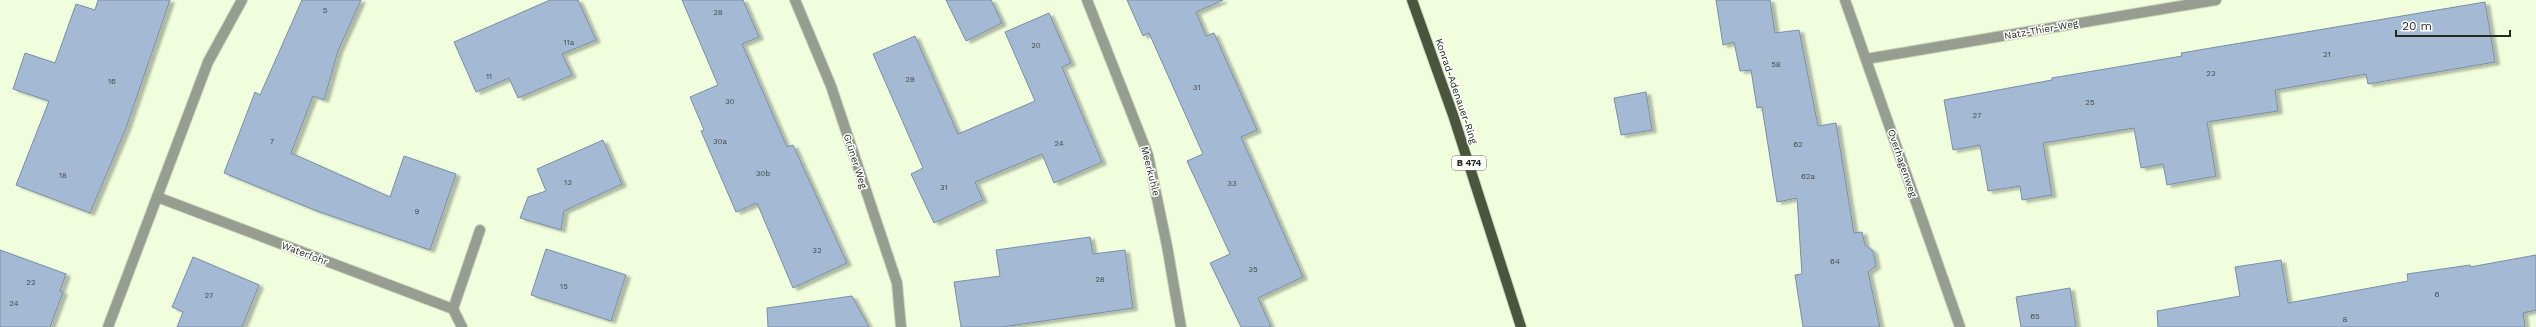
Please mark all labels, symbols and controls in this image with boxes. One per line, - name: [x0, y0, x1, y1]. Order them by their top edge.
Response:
- house number: 5: [323, 6, 328, 15]
- house number: 28: [713, 8, 723, 17]
- scale bar: [2396, 12, 2510, 38]
- street label: Natz-Thier-Weg: [2003, 17, 2080, 41]
- text: 20 m: [2402, 19, 2432, 33]
- street label: Konrad-Adenauer-Ring: [1433, 37, 1480, 146]
- house number: 11a: [564, 38, 575, 47]
- house number: 20: [1031, 41, 1041, 50]
- house number: 21: [2323, 50, 2331, 59]
- house number: 58: [1771, 60, 1781, 69]
- house number: 23: [2206, 69, 2216, 78]
- house number: 11: [486, 72, 492, 81]
- house number: 29: [905, 75, 915, 84]
- house number: 16: [108, 77, 116, 86]
- house number: 31: [1193, 83, 1201, 92]
- house number: 30: [725, 97, 735, 106]
- house number: 25: [2085, 98, 2095, 107]
- house number: 27: [1973, 111, 1982, 120]
- street label: Overhagenweg: [1886, 128, 1919, 199]
- street label: Grüner Weg: [842, 132, 870, 191]
- house number: 7: [270, 137, 275, 146]
- house number: 30a: [713, 137, 728, 146]
- house number: 24: [1054, 139, 1064, 148]
- house number: 62: [1793, 140, 1803, 149]
- street label: Meerkuhle: [1139, 145, 1162, 197]
- road number: B 474: [1452, 156, 1486, 170]
- house number: 30b: [756, 169, 770, 178]
- house number: 18: [59, 171, 67, 180]
- house number: 62a: [1801, 172, 1815, 181]
- house number: 13: [564, 178, 572, 187]
- house number: 33: [1227, 179, 1237, 188]
- house number: 31: [940, 183, 948, 192]
- house number: 9: [415, 207, 420, 216]
- street label: Waterfohr: [280, 240, 330, 267]
- house number: 32: [812, 246, 822, 255]
- house number: 64: [1830, 257, 1840, 266]
- house number: 35: [1248, 265, 1258, 274]
- house number: 28: [1095, 275, 1105, 284]
- house number: 22: [26, 278, 36, 287]
- house number: 15: [560, 282, 568, 291]
- house number: 6: [2435, 290, 2440, 299]
- house number: 27: [205, 291, 214, 300]
- house number: 24: [9, 299, 19, 308]
- house number: 65: [2030, 312, 2040, 321]
- house number: 8: [2343, 315, 2348, 324]

